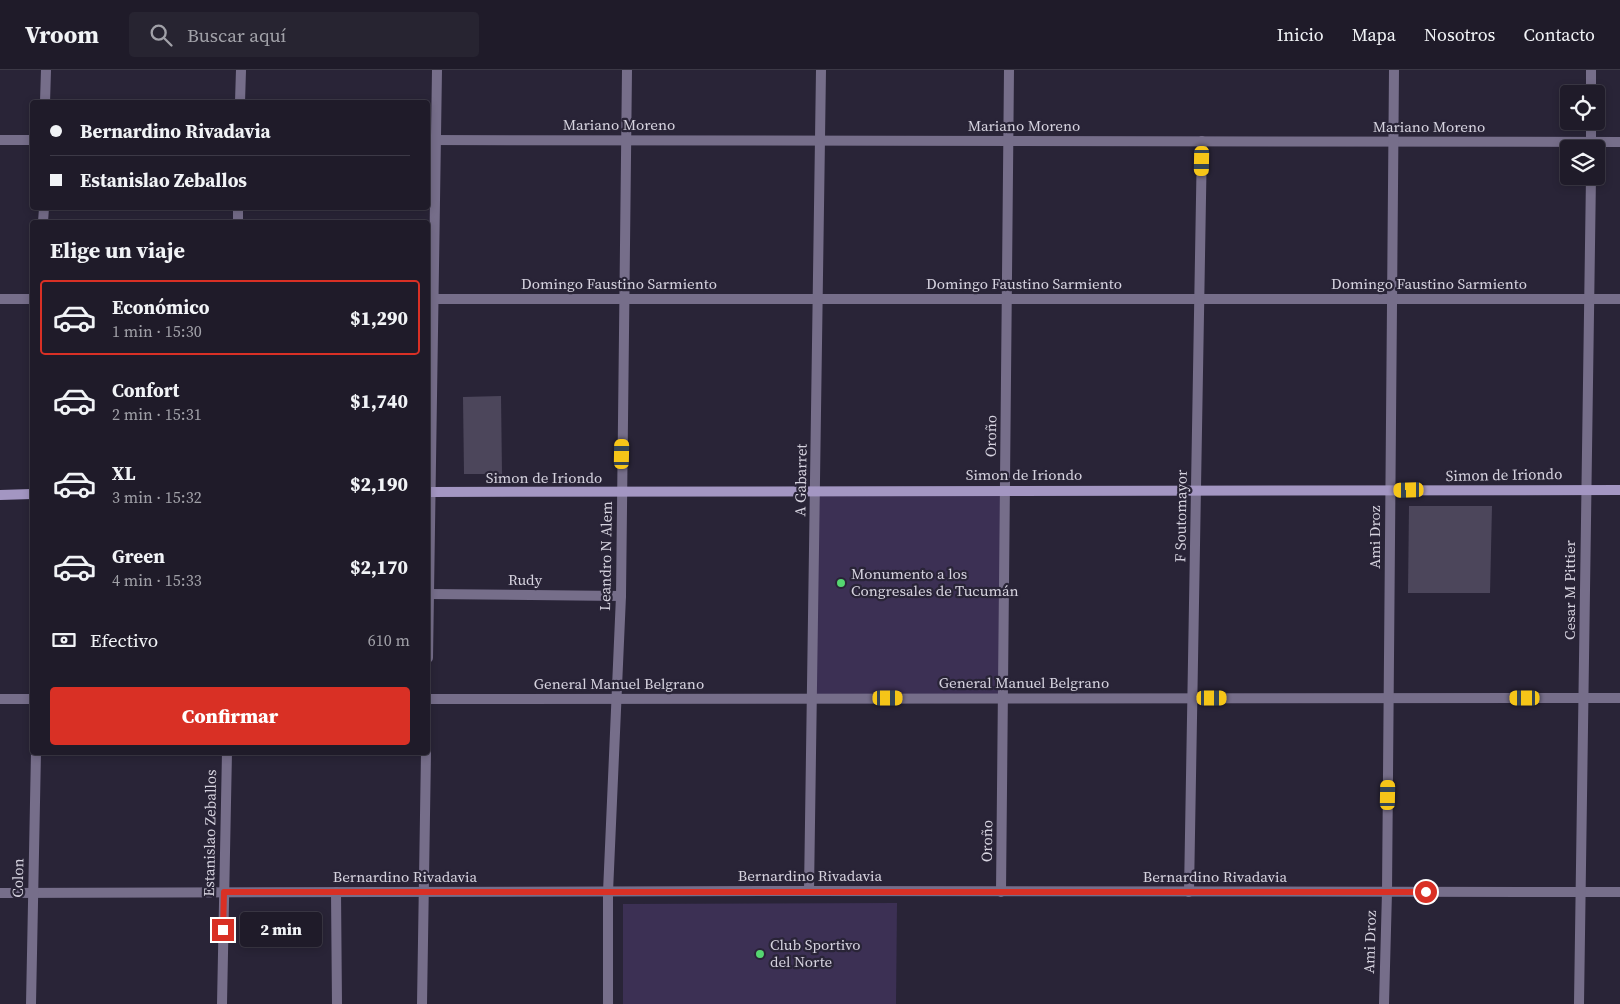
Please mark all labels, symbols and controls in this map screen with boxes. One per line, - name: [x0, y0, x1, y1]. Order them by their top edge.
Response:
- search box: [129, 12, 479, 57]
- text: Vroom: [25, 18, 99, 51]
- icon: search: [147, 21, 175, 49]
- text: Buscar aquí: [187, 22, 286, 48]
- text: Inicio: [1277, 22, 1324, 47]
- text: Mapa: [1352, 22, 1396, 47]
- text: Nosotros: [1424, 22, 1495, 47]
- text: Contacto: [1523, 22, 1595, 47]
- map controls: [1560, 85, 1605, 185]
- button: locate: [1560, 85, 1605, 130]
- street label: Mariano Moreno: [563, 114, 675, 135]
- street label: Mariano Moreno: [968, 115, 1080, 136]
- street label: Mariano Moreno: [1373, 116, 1485, 137]
- text: Bernardino Rivadavia: [80, 118, 271, 144]
- button: layers: [1560, 140, 1605, 185]
- car: [1194, 146, 1209, 176]
- text: Estanislao Zeballos: [80, 167, 247, 193]
- text: Elige un viaje: [50, 235, 185, 265]
- street label: Domingo Faustino Sarmiento: [521, 273, 717, 294]
- street label: Domingo Faustino Sarmiento: [926, 273, 1122, 294]
- street label: Domingo Faustino Sarmiento: [1331, 273, 1527, 294]
- text: Económico: [112, 294, 210, 320]
- icon: car: [52, 295, 97, 340]
- text: $1,290: [350, 305, 408, 331]
- text: 1 min · 15:30: [112, 320, 202, 342]
- text: Confort: [112, 377, 179, 403]
- icon: car: [52, 378, 97, 423]
- text: $1,740: [350, 388, 408, 414]
- text: 2 min · 15:31: [112, 403, 202, 425]
- street label: Oroño: [980, 415, 1001, 457]
- car: [614, 439, 629, 469]
- street label: A Gabarret: [789, 443, 812, 516]
- text: XL: [112, 460, 135, 486]
- icon: car: [52, 461, 97, 506]
- street label: Simon de Iriondo: [1446, 463, 1562, 486]
- street label: Simon de Iriondo: [966, 464, 1082, 485]
- street label: Simon de Iriondo: [486, 467, 602, 488]
- street label: F Soutomayor: [1169, 469, 1192, 563]
- text: $2,190: [350, 471, 408, 497]
- car: [1393, 482, 1424, 498]
- text: 3 min · 15:32: [112, 486, 202, 508]
- street label: Leandro N Alem: [594, 501, 617, 611]
- street label: Ami Droz: [1364, 505, 1385, 569]
- street label: Cesar M Pittier: [1559, 539, 1580, 640]
- text: Green: [112, 543, 165, 569]
- icon: car: [52, 544, 97, 589]
- text: $2,170: [350, 554, 408, 580]
- place label: Monumento a los Congresales de Tucumán: [851, 563, 1019, 601]
- text: 4 min · 15:33: [112, 569, 202, 591]
- street label: Rudy: [508, 569, 542, 590]
- marker: Monumento a los Congresales de Tucumán: [835, 577, 847, 589]
- icon: cash: [50, 626, 78, 654]
- text: Efectivo: [90, 627, 158, 653]
- text: 610 m: [368, 629, 410, 651]
- street label: General Manuel Belgrano: [939, 672, 1109, 693]
- street label: General Manuel Belgrano: [534, 673, 704, 694]
- button: Confirmar: [50, 687, 410, 745]
- car: [873, 691, 903, 706]
- car: [1197, 691, 1227, 706]
- car: [1510, 691, 1540, 706]
- street label: Estanislao Zeballos: [198, 769, 221, 897]
- car: [1380, 780, 1395, 810]
- street label: Oroño: [976, 820, 997, 862]
- street label: Colon: [7, 858, 28, 898]
- street label: Bernardino Rivadavia: [738, 865, 883, 886]
- street label: Bernardino Rivadavia: [333, 866, 478, 887]
- street label: Bernardino Rivadavia: [1143, 866, 1288, 887]
- route start: [1415, 881, 1437, 903]
- street label: Ami Droz: [1358, 910, 1381, 974]
- callout: 2 min: [240, 912, 323, 948]
- text: 2 min: [260, 918, 302, 940]
- route end: [212, 919, 234, 941]
- place label: Club Sportivo del Norte: [770, 934, 860, 972]
- marker: Club Sportivo del Norte: [754, 948, 766, 960]

